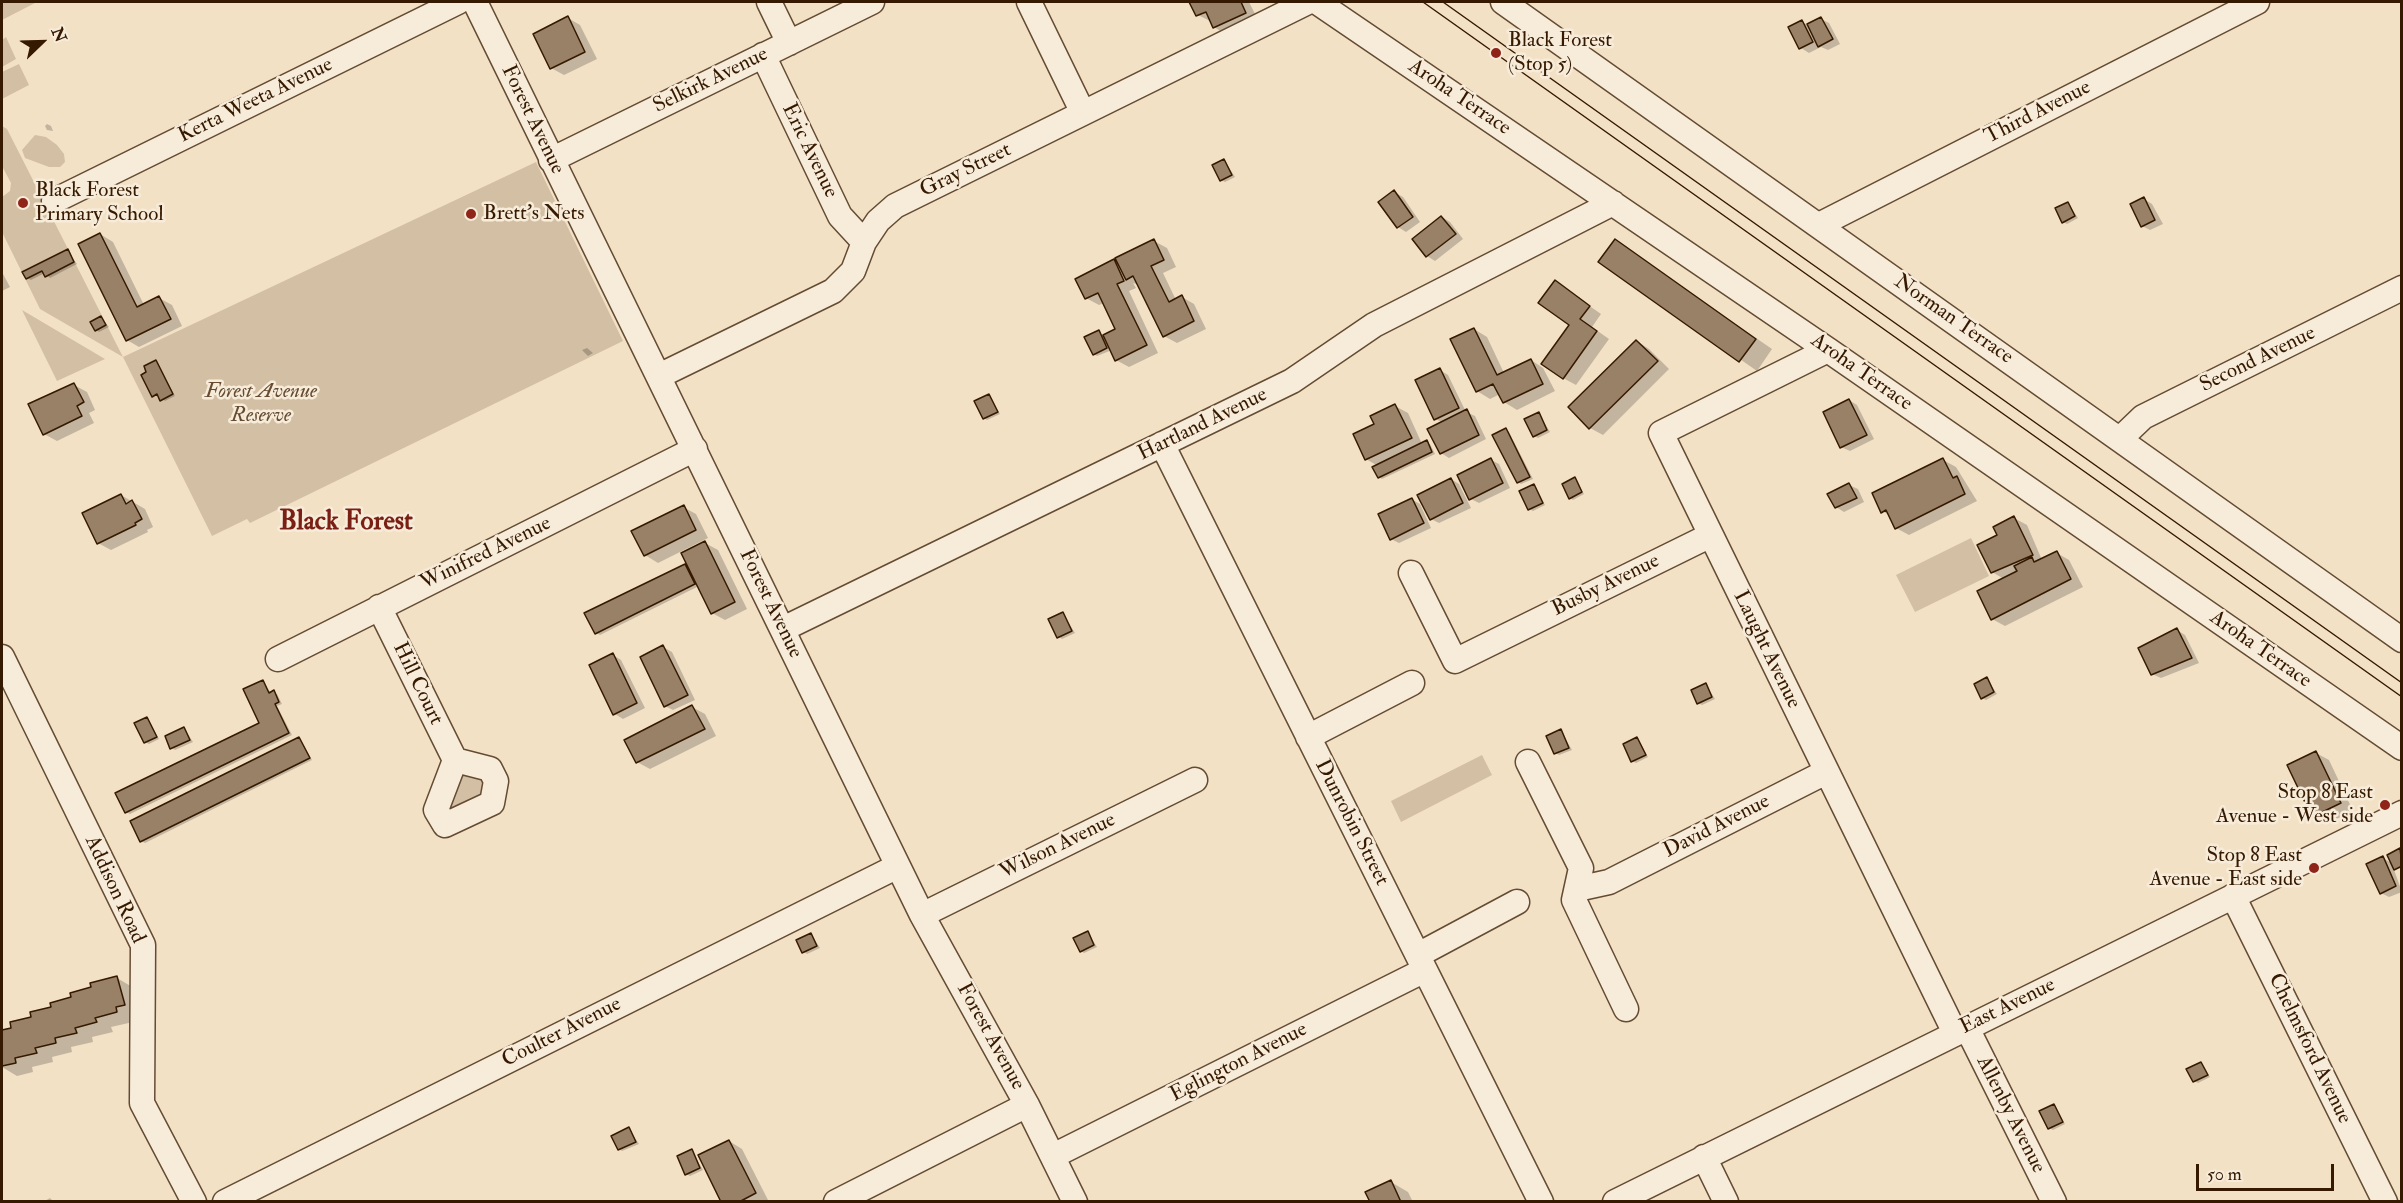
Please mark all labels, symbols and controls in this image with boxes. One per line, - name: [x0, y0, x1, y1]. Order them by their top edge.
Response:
- north arrow: [12, 12, 72, 72]
- text: N: [47, 24, 71, 45]
- place label: Black Forest (Stop 5): [1508, 28, 1612, 78]
- street label: Selkirk Avenue: [650, 42, 772, 120]
- marker: Black Forest (Stop 5): [1489, 46, 1503, 60]
- street label: Kerta Weeta Avenue: [175, 53, 337, 149]
- street label: Aroha Terrace: [1403, 54, 1515, 142]
- street label: Forest Avenue: [495, 61, 569, 179]
- street label: Third Avenue: [1981, 76, 2095, 150]
- street label: Eric Avenue: [775, 100, 843, 202]
- street label: Gray Street: [916, 138, 1016, 204]
- place label: Black Forest Primary School: [35, 178, 164, 228]
- marker: Black Forest Primary School: [16, 196, 30, 210]
- place label: Brett's Nets: [483, 201, 585, 227]
- marker: Brett's Nets: [464, 207, 478, 221]
- street label: Norman Terrace: [1889, 270, 2017, 370]
- street label: Second Avenue: [2196, 321, 2320, 399]
- street label: Aroha Terrace: [1805, 329, 1917, 417]
- park label: Forest Avenue Reserve: [205, 379, 317, 429]
- street label: Hartland Avenue: [1134, 383, 1272, 467]
- district label: Black Forest: [279, 507, 413, 539]
- street label: Winifred Avenue: [417, 511, 555, 597]
- street label: Forest Avenue: [733, 545, 807, 663]
- street label: Busby Avenue: [1548, 549, 1664, 623]
- street label: Laught Avenue: [1727, 587, 1805, 713]
- street label: Aroha Terrace: [2204, 606, 2316, 694]
- street label: Hill Court: [386, 638, 448, 730]
- street label: Dunrobin Street: [1308, 756, 1394, 890]
- place label: Stop 8 East Avenue - West side: [2216, 780, 2373, 830]
- street label: David Avenue: [1660, 790, 1774, 864]
- marker: Stop 8 East Avenue - West side: [2378, 798, 2392, 812]
- street label: Wilson Avenue: [996, 808, 1120, 886]
- street label: Addison Road: [78, 832, 150, 948]
- place label: Stop 8 East Avenue - East side: [2150, 843, 2302, 893]
- marker: Stop 8 East Avenue - East side: [2307, 861, 2321, 875]
- street label: Chelmsford Avenue: [2262, 970, 2356, 1128]
- street label: East Avenue: [1956, 973, 2060, 1041]
- street label: Forest Avenue: [950, 979, 1030, 1095]
- street label: Coulter Avenue: [498, 992, 626, 1074]
- street label: Eglington Avenue: [1166, 1018, 1312, 1108]
- street label: Allenby Avenue: [1970, 1052, 2050, 1178]
- scale bar: [2199, 1152, 2337, 1190]
- text: 50 m: [2207, 1163, 2242, 1186]

